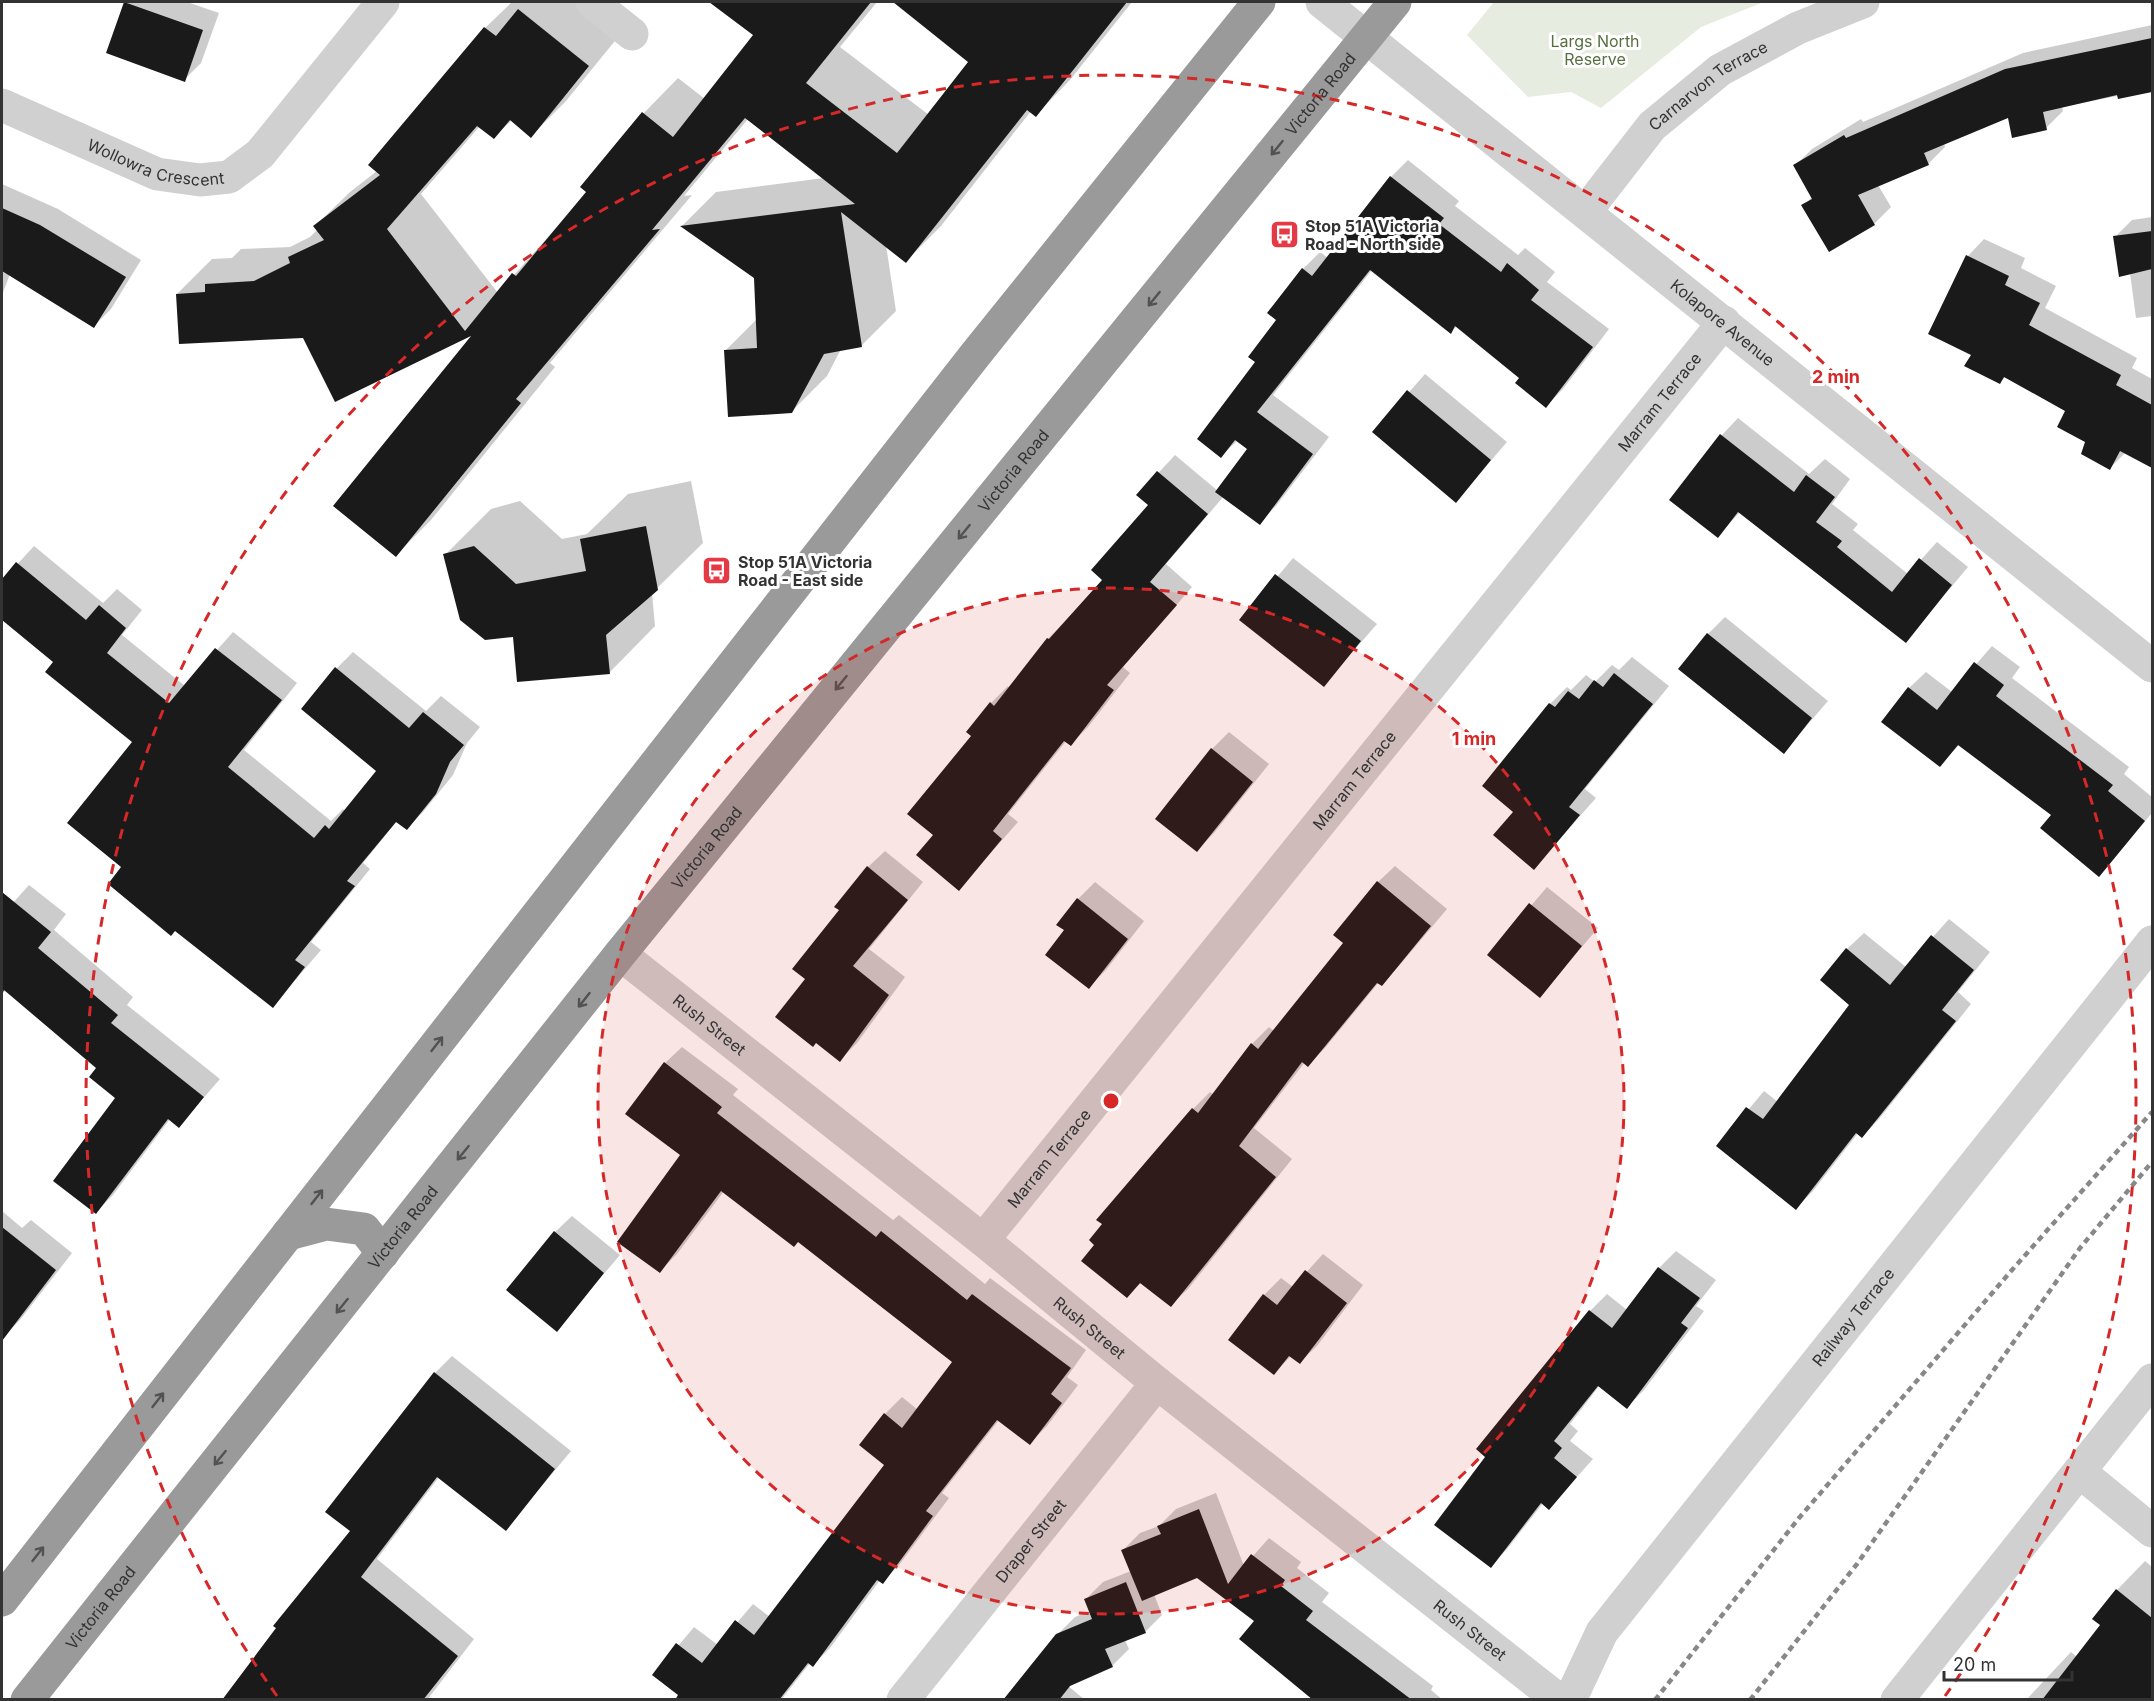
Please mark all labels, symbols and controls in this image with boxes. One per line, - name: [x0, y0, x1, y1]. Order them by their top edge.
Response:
- park label: Largs North Reserve: [1550, 31, 1640, 69]
- street label: Carnarvon Terrace: [1644, 36, 1771, 135]
- street label: Victoria Road: [1281, 48, 1360, 139]
- street label: Wollowra Crescent: [84, 134, 225, 190]
- one-way arrow: [1271, 140, 1284, 156]
- place label: Stop 51A Victoria Road - North side: [1305, 216, 1441, 254]
- bus stop icon: Stop 51A Victoria Road - North side: [1268, 219, 1300, 251]
- street label: Kolapore Avenue: [1666, 275, 1779, 370]
- one-way arrow: [1147, 291, 1161, 306]
- street label: Marram Terrace: [1614, 348, 1705, 455]
- text: 2 min: [1812, 366, 1860, 387]
- street label: Victoria Road: [974, 425, 1053, 516]
- one-way arrow: [958, 524, 971, 540]
- place label: Stop 51A Victoria Road - East side: [738, 552, 872, 590]
- bus stop icon: Stop 51A Victoria Road - East side: [701, 555, 733, 587]
- one-way arrow: [834, 675, 848, 690]
- street label: Marram Terrace: [1308, 727, 1400, 834]
- text: 1 min: [1452, 728, 1496, 749]
- street label: Victoria Road: [667, 802, 746, 893]
- street label: Rush Street: [669, 990, 750, 1059]
- one-way arrow: [578, 992, 591, 1008]
- one-way arrow: [430, 1036, 443, 1052]
- centre of rings: [1101, 1091, 1121, 1111]
- street label: Marram Terrace: [1003, 1105, 1095, 1212]
- one-way arrow: [457, 1145, 470, 1161]
- street label: Victoria Road: [364, 1181, 442, 1273]
- one-way arrow: [310, 1189, 323, 1205]
- street label: Railway Terrace: [1808, 1264, 1898, 1370]
- street label: Rush Street: [1049, 1292, 1130, 1363]
- one-way arrow: [335, 1297, 348, 1313]
- one-way arrow: [151, 1393, 164, 1409]
- one-way arrow: [214, 1450, 227, 1466]
- street label: Draper Street: [991, 1495, 1070, 1587]
- one-way arrow: [31, 1546, 44, 1562]
- street label: Victoria Road: [61, 1562, 140, 1653]
- street label: Rush Street: [1430, 1595, 1511, 1665]
- scale bar: [1944, 1644, 2072, 1682]
- text: 20 m: [1953, 1654, 1996, 1675]

